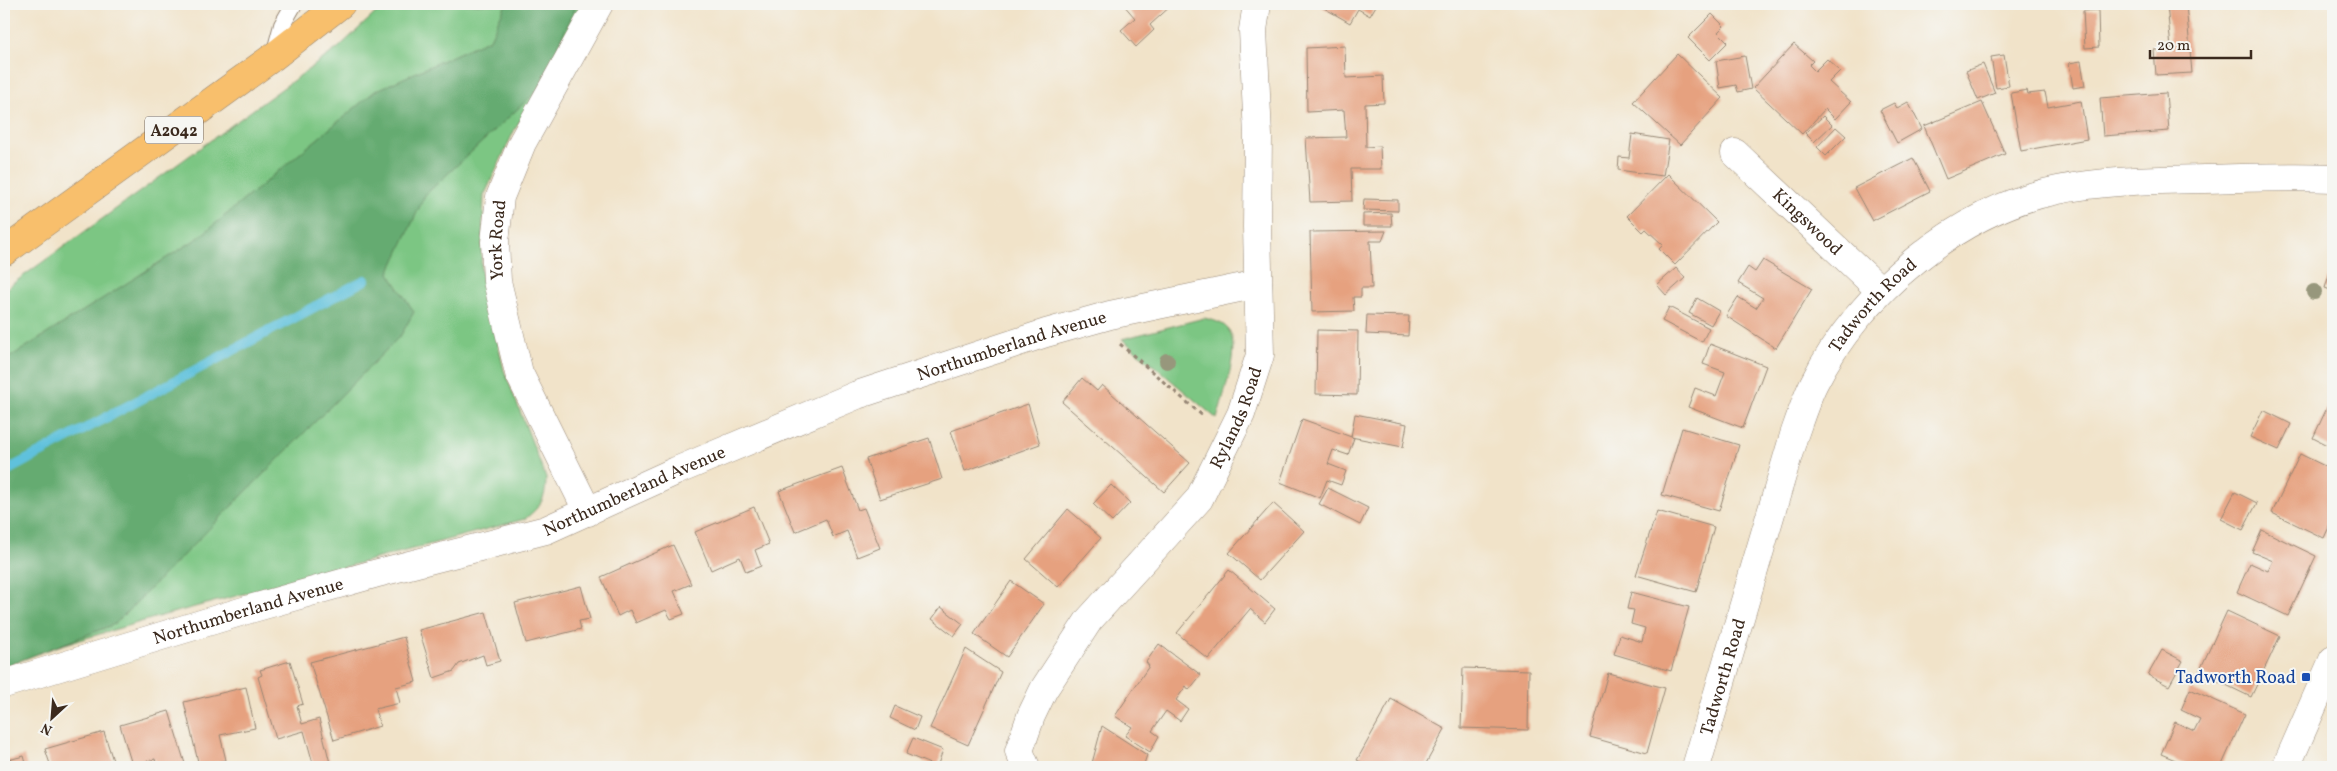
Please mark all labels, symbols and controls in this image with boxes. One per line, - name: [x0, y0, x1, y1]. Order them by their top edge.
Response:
- scale bar: [2150, 28, 2251, 60]
- text: 20 m: [2157, 36, 2190, 57]
- road number: A2042: [145, 116, 203, 144]
- street label: Kingswood: [1766, 183, 1847, 262]
- street label: York Road: [484, 198, 514, 281]
- street label: Tadworth Road: [1824, 253, 1923, 358]
- street label: Northumberland Avenue: [914, 306, 1110, 388]
- street label: Rylands Road: [1205, 364, 1269, 473]
- street label: Northumberland Avenue: [539, 441, 730, 544]
- street label: Northumberland Avenue: [150, 572, 347, 652]
- street label: Tadworth Road: [1695, 616, 1753, 739]
- place label: Tadworth Road: [2175, 666, 2296, 691]
- marker: Tadworth Road: [2300, 671, 2312, 683]
- north arrow: [28, 694, 78, 744]
- text: N: [38, 718, 56, 739]

